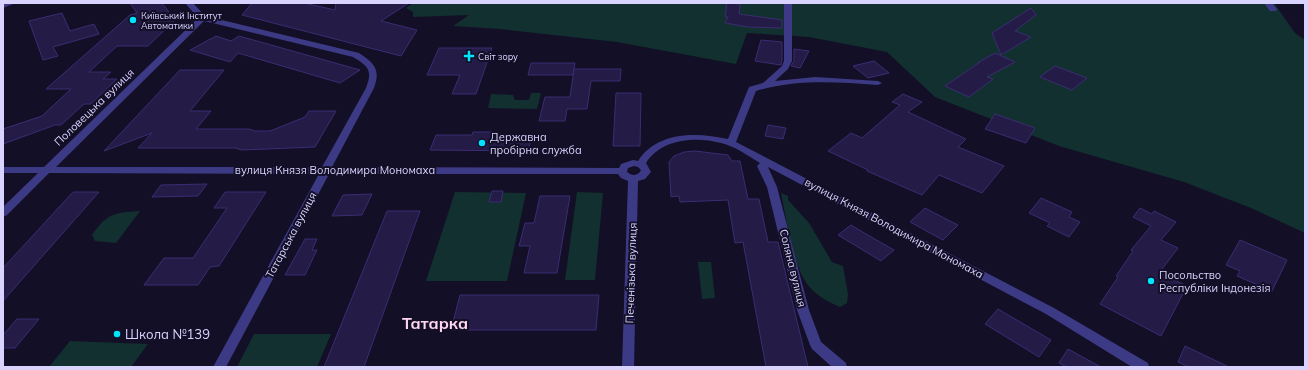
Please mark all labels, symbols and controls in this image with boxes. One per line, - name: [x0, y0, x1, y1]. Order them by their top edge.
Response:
- place label: Київський Інститут Автоматики: [141, 10, 223, 31]
- marker: Київський Інститут Автоматики: [128, 15, 138, 25]
- marker: Світ зору: [463, 50, 475, 62]
- place label: Світ зору: [478, 51, 518, 63]
- street label: Половецька вулиця: [51, 65, 137, 149]
- place label: Державна пробірна служба: [490, 130, 582, 157]
- marker: Державна пробірна служба: [477, 138, 487, 148]
- street label: вулиця Князя Володимира Мономаха: [235, 163, 435, 177]
- street label: вулиця Князя Володимира Мономаха: [802, 175, 986, 281]
- street label: Татарська вулиця: [262, 190, 320, 280]
- street label: Печенізька вулиця: [622, 222, 640, 324]
- street label: Соляна вулиця: [777, 228, 809, 308]
- place label: Посольство Республіки Індонезія: [1159, 268, 1270, 295]
- marker: Посольство Республіки Індонезія: [1146, 276, 1156, 286]
- district label: Татарка: [402, 313, 468, 333]
- place label: Школа №139: [125, 326, 210, 342]
- marker: Школа №139: [112, 329, 122, 339]

